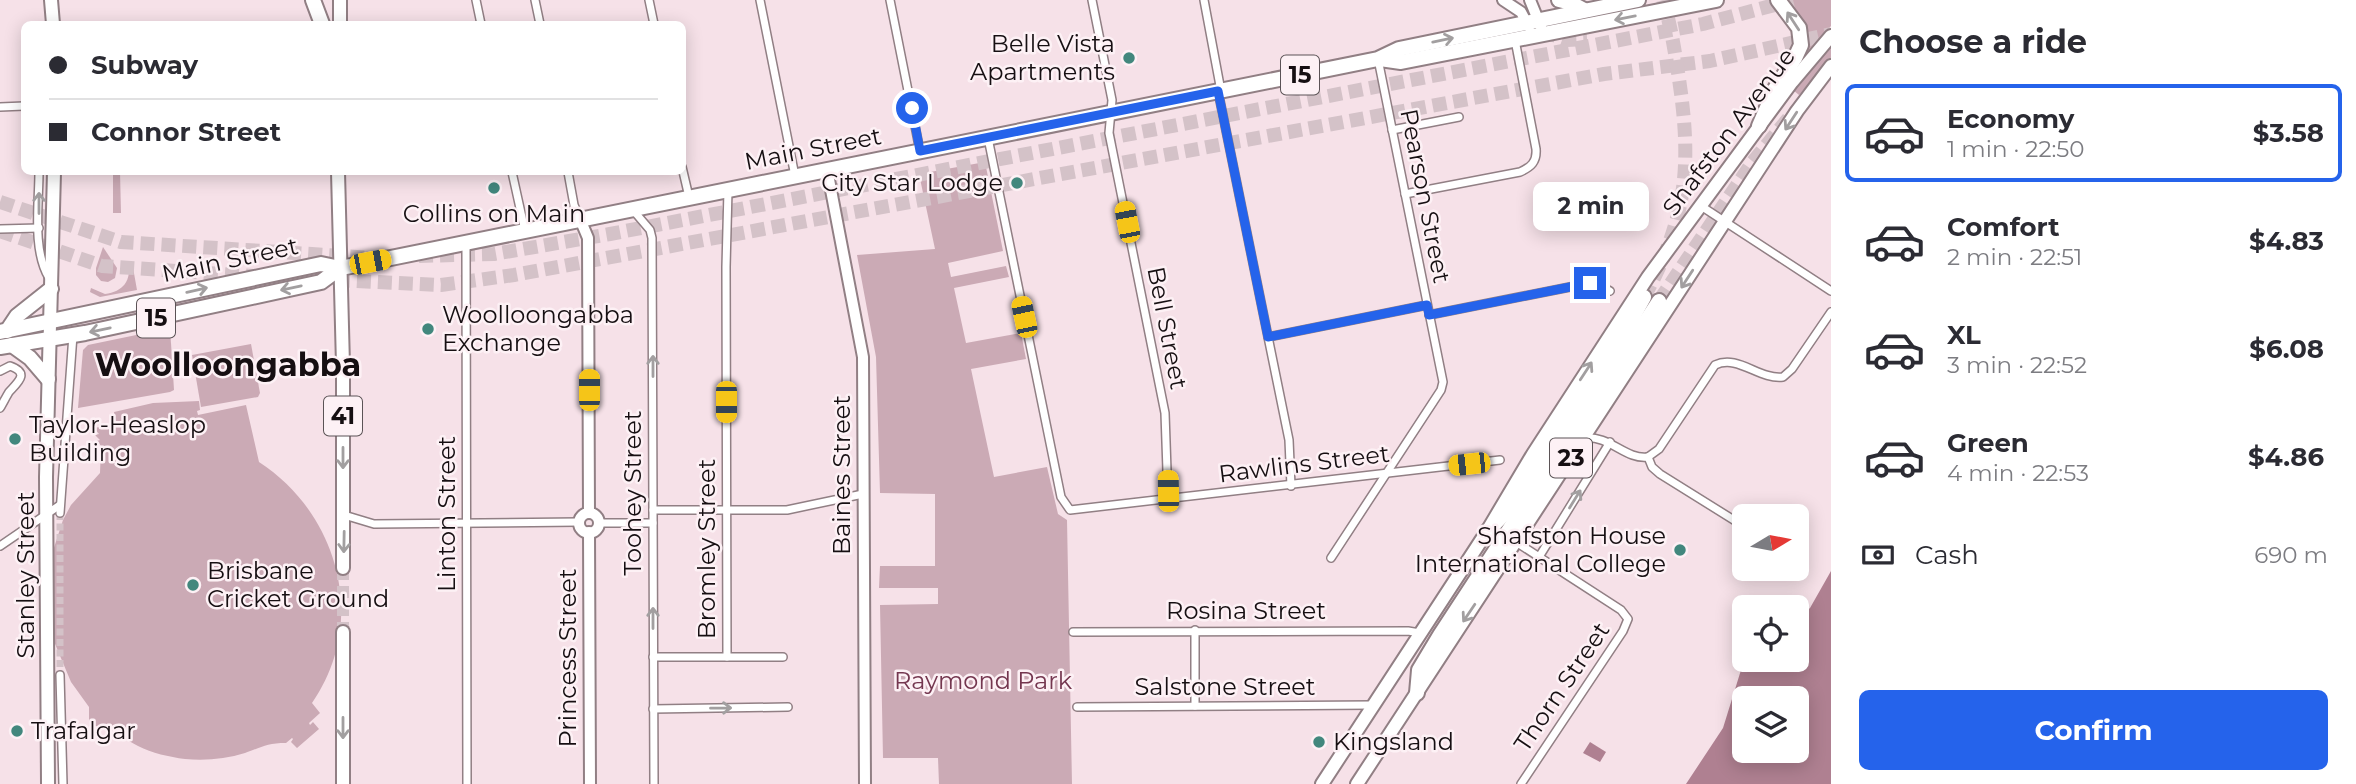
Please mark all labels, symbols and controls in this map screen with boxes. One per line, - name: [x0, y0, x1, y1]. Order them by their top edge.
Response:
- one-way arrow: [1614, 12, 1637, 26]
- one-way arrow: [1786, 12, 1800, 31]
- text: Choose a ride: [1859, 22, 2087, 61]
- place label: Belle Vista Apartments: [970, 29, 1115, 86]
- one-way arrow: [1431, 32, 1454, 46]
- street label: Shafston Avenue: [1656, 42, 1801, 221]
- text: Subway: [91, 49, 198, 81]
- marker: Belle Vista Apartments: [1121, 50, 1137, 66]
- road number: 15: [1281, 55, 1319, 94]
- route start: [896, 92, 928, 124]
- icon: car: [1863, 102, 1926, 165]
- text: Economy: [1947, 103, 2074, 135]
- street label: Pearson Street: [1394, 106, 1457, 286]
- one-way arrow: [1784, 111, 1798, 130]
- text: Connor Street: [91, 116, 281, 148]
- text: $3.58: [2253, 117, 2324, 149]
- street label: Main Street: [742, 121, 884, 176]
- text: 1 min · 22:50: [1947, 135, 2085, 163]
- place label: City Star Lodge: [821, 168, 1003, 197]
- marker: City Star Lodge: [1009, 175, 1025, 191]
- marker: Collins on Main: [486, 180, 502, 196]
- callout: 2 min: [1532, 182, 1648, 230]
- one-way arrow: [32, 192, 46, 215]
- text: 2 min: [1557, 192, 1625, 220]
- place label: Collins on Main: [403, 199, 585, 228]
- car: [1113, 199, 1142, 245]
- icon: car: [1863, 210, 1926, 273]
- text: Comfort: [1947, 211, 2059, 243]
- text: $4.83: [2249, 225, 2324, 257]
- street label: Main Street: [159, 231, 301, 288]
- text: 2 min · 22:51: [1947, 243, 2082, 271]
- car: [348, 248, 393, 276]
- street label: Bell Street: [1141, 264, 1194, 392]
- route end: [1574, 267, 1606, 299]
- one-way arrow: [1680, 269, 1694, 288]
- one-way arrow: [280, 282, 303, 296]
- one-way arrow: [185, 283, 207, 296]
- car: [1010, 294, 1039, 340]
- road number: 15: [137, 298, 175, 338]
- place label: Woolloongabba Exchange: [442, 300, 634, 357]
- icon: car: [1863, 318, 1926, 381]
- text: XL: [1947, 319, 1981, 351]
- marker: Woolloongabba Exchange: [420, 321, 436, 337]
- one-way arrow: [89, 324, 112, 338]
- text: $6.08: [2249, 333, 2324, 365]
- district label: Woolloongabba: [95, 345, 361, 384]
- text: 3 min · 22:52: [1947, 351, 2087, 379]
- one-way arrow: [646, 355, 660, 378]
- one-way arrow: [1579, 362, 1593, 381]
- car: [579, 369, 600, 411]
- car: [716, 381, 737, 423]
- street label: Baines Street: [827, 395, 856, 555]
- road number: 41: [324, 396, 362, 436]
- place label: Taylor-Heaslop Building: [29, 410, 206, 467]
- street label: Toohey Street: [618, 410, 647, 575]
- icon: car: [1863, 426, 1926, 489]
- text: Green: [1947, 427, 2029, 459]
- marker: Taylor-Heaslop Building: [7, 431, 23, 447]
- street label: Linton Street: [432, 436, 461, 592]
- road number: 23: [1550, 438, 1592, 478]
- street label: Rawlins Street: [1217, 439, 1391, 488]
- text: $4.86: [2248, 441, 2324, 473]
- one-way arrow: [337, 447, 350, 470]
- car: [1448, 451, 1491, 477]
- street label: Bromley Street: [692, 458, 721, 639]
- text: 4 min · 22:53: [1947, 459, 2089, 487]
- car: [1158, 470, 1179, 512]
- one-way arrow: [1568, 490, 1582, 510]
- street label: Stanley Street: [11, 491, 40, 659]
- north arrow: [1732, 504, 1810, 581]
- map controls: [1732, 504, 1809, 763]
- place label: Shafston House International College: [1415, 521, 1666, 578]
- one-way arrow: [337, 530, 350, 553]
- icon: cash: [1859, 536, 1897, 574]
- text: Cash: [1915, 539, 1979, 571]
- text: 690 m: [2254, 541, 2328, 569]
- marker: Shafston House International College: [1672, 542, 1688, 558]
- place label: Brisbane Cricket Ground: [207, 556, 389, 613]
- street label: Princess Street: [553, 568, 582, 747]
- marker: Brisbane Cricket Ground: [185, 577, 201, 593]
- button: locate: [1732, 595, 1809, 672]
- street label: Rosina Street: [1166, 596, 1326, 625]
- one-way arrow: [1462, 603, 1476, 622]
- one-way arrow: [646, 607, 660, 630]
- street label: Thorn Street: [1508, 616, 1616, 757]
- park label: Raymond Park: [894, 666, 1073, 695]
- street label: Salstone Street: [1135, 672, 1316, 701]
- button: layers: [1732, 686, 1809, 763]
- button: Confirm: [1859, 690, 2328, 770]
- one-way arrow: [709, 701, 732, 715]
- place label: Trafalgar: [31, 716, 136, 745]
- one-way arrow: [336, 716, 350, 739]
- marker: Trafalgar: [9, 723, 25, 739]
- place label: Kingsland: [1333, 727, 1454, 756]
- marker: Kingsland: [1311, 734, 1327, 750]

